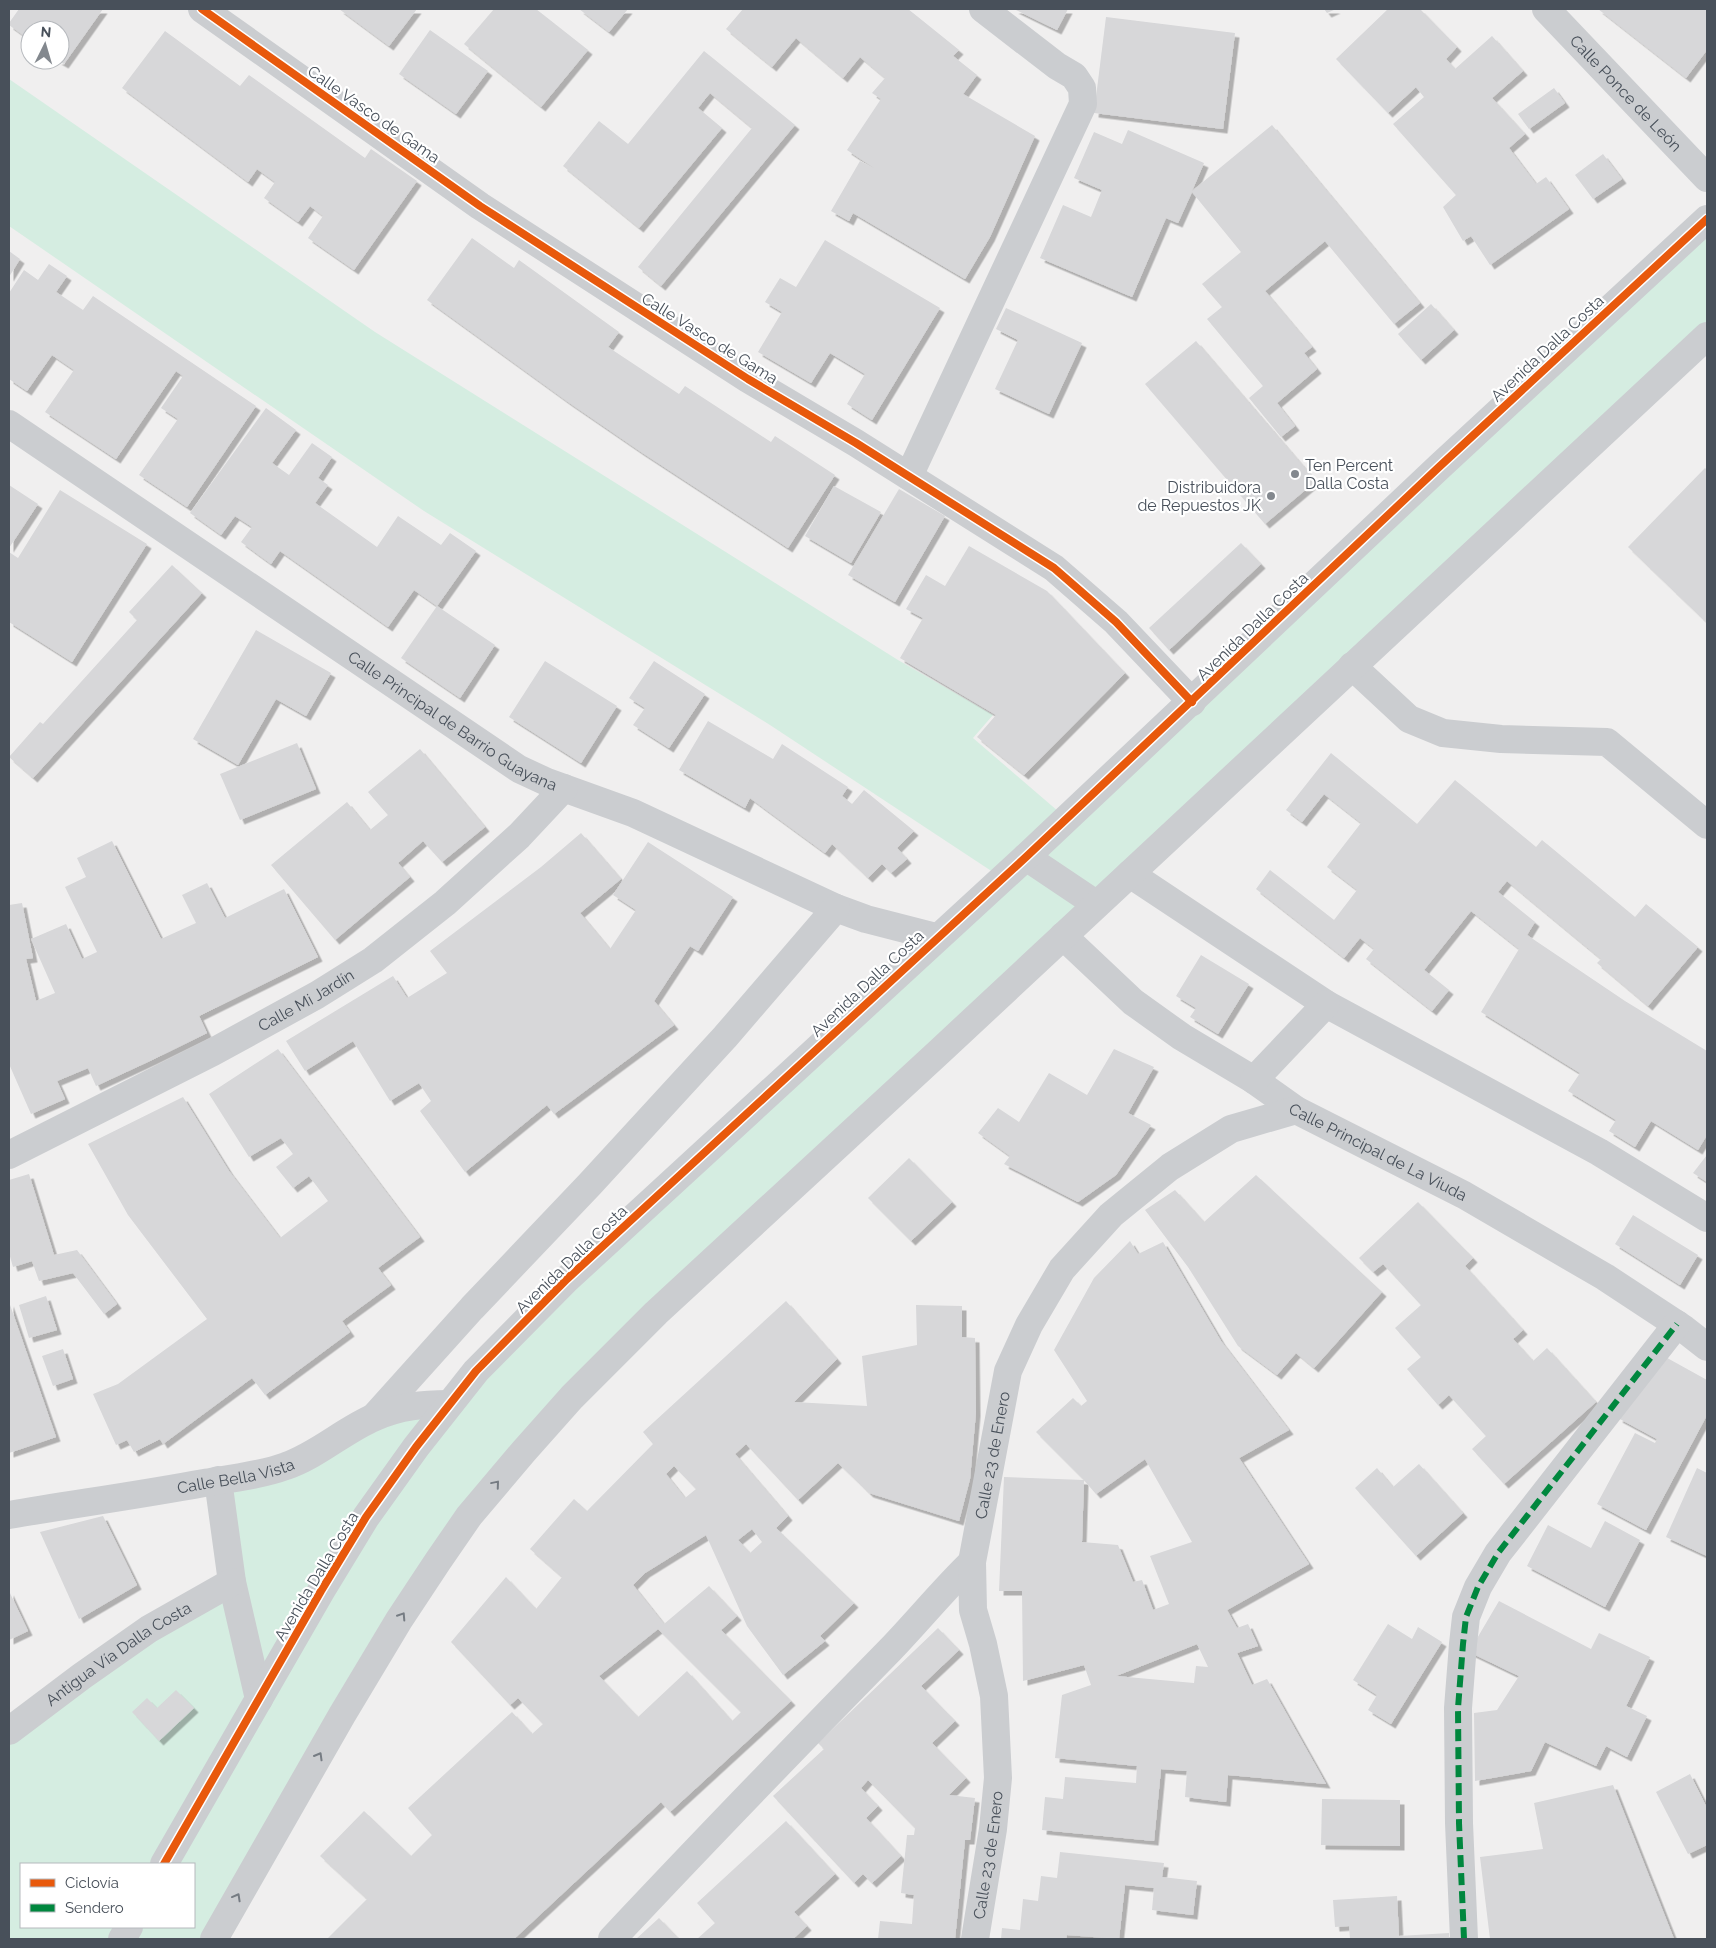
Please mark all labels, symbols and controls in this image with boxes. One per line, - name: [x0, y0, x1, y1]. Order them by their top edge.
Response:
- north arrow: [20, 20, 70, 70]
- text: N: [40, 24, 52, 40]
- street label: Calle Ponce de León: [1566, 31, 1686, 156]
- street label: Calle Vasco de Gama: [304, 62, 444, 167]
- street label: Calle Vasco de Gama: [638, 289, 781, 388]
- street label: Avenida Dalla Costa: [1487, 291, 1608, 406]
- place label: Ten Percent Dalla Costa: [1305, 456, 1394, 493]
- marker: Ten Percent Dalla Costa: [1289, 468, 1301, 480]
- place label: Distribuidora de Repuestos JK: [1137, 478, 1262, 515]
- marker: Distribuidora de Repuestos JK: [1265, 490, 1277, 502]
- street label: Avenida Dalla Costa: [1193, 568, 1312, 684]
- street label: Calle Principal de Barrio Guayana: [344, 647, 559, 795]
- street label: Avenida Dalla Costa: [807, 926, 928, 1041]
- street label: Calle Mi Jardín: [255, 965, 358, 1035]
- street label: Calle Principal de La Viuda: [1285, 1099, 1470, 1205]
- street label: Avenida Dalla Costa: [512, 1201, 631, 1317]
- street label: Calle 23 de Enero: [971, 1390, 1014, 1521]
- street label: Calle Bella Vista: [176, 1455, 297, 1498]
- one-way arrow: [490, 1481, 499, 1490]
- street label: Avenida Dalla Costa: [270, 1508, 363, 1644]
- street label: Antigua Vía Dalla Costa: [42, 1598, 195, 1710]
- one-way arrow: [395, 1613, 405, 1622]
- one-way arrow: [312, 1752, 322, 1761]
- street label: Calle 23 de Enero: [969, 1790, 1007, 1921]
- legend: [20, 1863, 195, 1928]
- text: Ciclovía: [65, 1874, 119, 1892]
- one-way arrow: [231, 1893, 241, 1902]
- text: Sendero: [65, 1899, 124, 1917]

